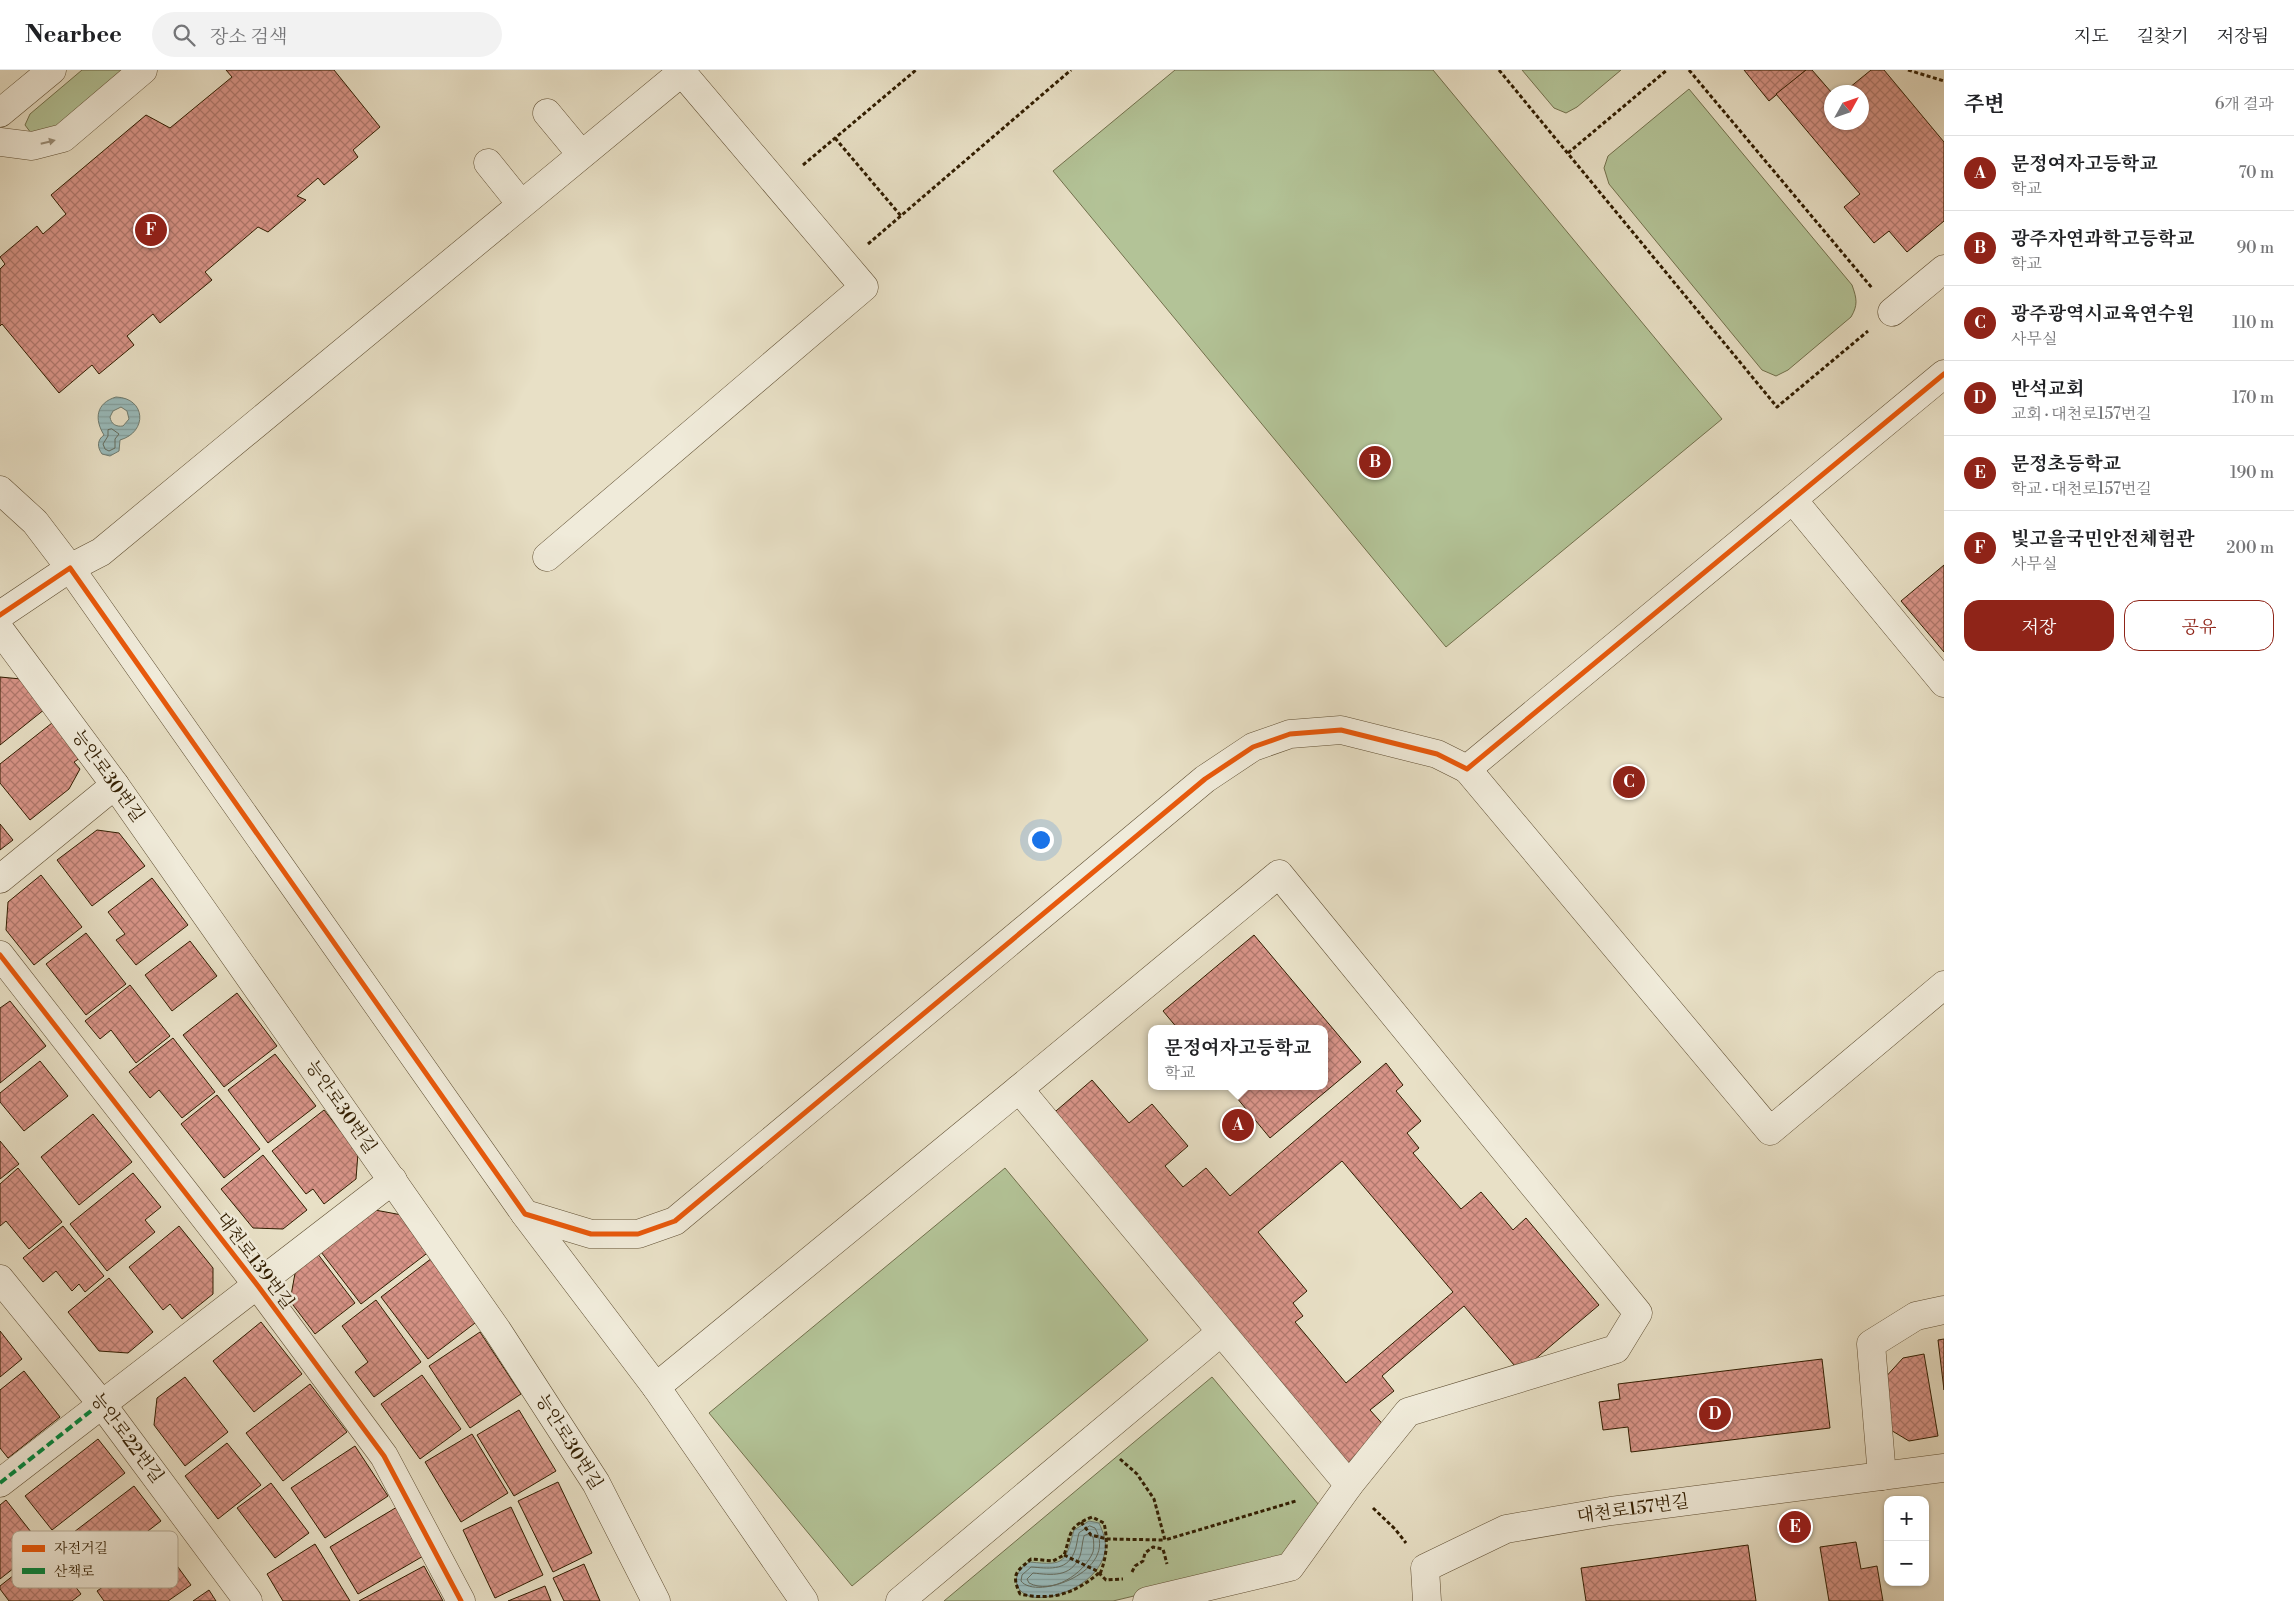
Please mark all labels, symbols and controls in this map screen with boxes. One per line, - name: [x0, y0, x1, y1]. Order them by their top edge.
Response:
- search box: [152, 12, 502, 57]
- text: Nearbee: [25, 20, 122, 50]
- icon: search: [170, 21, 198, 49]
- text: 장소 검색: [210, 25, 287, 49]
- text: 지도: [2074, 25, 2109, 48]
- text: 길찾기: [2137, 25, 2189, 48]
- text: 저장됨: [2217, 25, 2269, 48]
- north arrow: [1824, 85, 1869, 130]
- text: 주변: [1964, 92, 2005, 118]
- text: 6개 결과: [2215, 94, 2274, 114]
- one-way arrow: [40, 138, 55, 146]
- text: 문정여자고등학교: [2011, 152, 2158, 176]
- text: A: [1974, 163, 1986, 183]
- text: 70 m: [2238, 163, 2274, 183]
- text: 학교: [2011, 179, 2042, 199]
- pin: F: [135, 211, 167, 249]
- text: 광주자연과학고등학교: [2011, 227, 2195, 251]
- text: B: [1974, 238, 1986, 258]
- text: 90 m: [2236, 238, 2274, 258]
- text: 학교: [2011, 254, 2042, 274]
- text: 광주광역시교육연수원: [2011, 302, 2195, 326]
- text: C: [1974, 313, 1986, 333]
- text: 110 m: [2232, 313, 2274, 333]
- text: 사무실: [2011, 329, 2057, 349]
- text: 반석교회: [2011, 377, 2084, 401]
- text: D: [1974, 388, 1986, 408]
- text: 170 m: [2232, 388, 2274, 408]
- text: 교회 · 대천로157번길: [2011, 404, 2152, 424]
- pin: B: [1359, 443, 1391, 481]
- text: 문정초등학교: [2011, 452, 2121, 476]
- text: E: [1974, 463, 1986, 483]
- text: 190 m: [2230, 463, 2274, 483]
- text: 학교 · 대천로157번길: [2011, 479, 2152, 499]
- text: 빛고을국민안전체험관: [2011, 527, 2195, 551]
- text: F: [1974, 538, 1986, 558]
- text: 200 m: [2226, 538, 2274, 558]
- text: 사무실: [2011, 554, 2057, 574]
- button: 저장: [1964, 600, 2114, 651]
- button: 공유: [2124, 600, 2274, 651]
- street label: 능안로30번길: [67, 725, 149, 827]
- pin: C: [1613, 763, 1645, 801]
- your location: [1028, 827, 1054, 853]
- popup: [1148, 1025, 1328, 1090]
- text: 문정여자고등학교: [1165, 1036, 1311, 1060]
- street label: 능안로30번길: [300, 1056, 382, 1158]
- text: 학교: [1165, 1063, 1196, 1083]
- pin: A: [1222, 1106, 1254, 1144]
- street label: 대천로139번길: [211, 1208, 299, 1314]
- street label: 능안로22번길: [85, 1388, 169, 1488]
- street label: 능안로30번길: [530, 1390, 608, 1494]
- pin: D: [1699, 1395, 1731, 1433]
- street label: 대천로157번길: [1575, 1490, 1691, 1528]
- map controls: [1884, 1496, 1929, 1586]
- button: +: [1884, 1496, 1929, 1541]
- pin: E: [1779, 1508, 1811, 1546]
- legend: [12, 1531, 178, 1588]
- text: 자전거길: [54, 1540, 108, 1558]
- button: −: [1884, 1541, 1929, 1586]
- text: 산책로: [54, 1563, 95, 1581]

